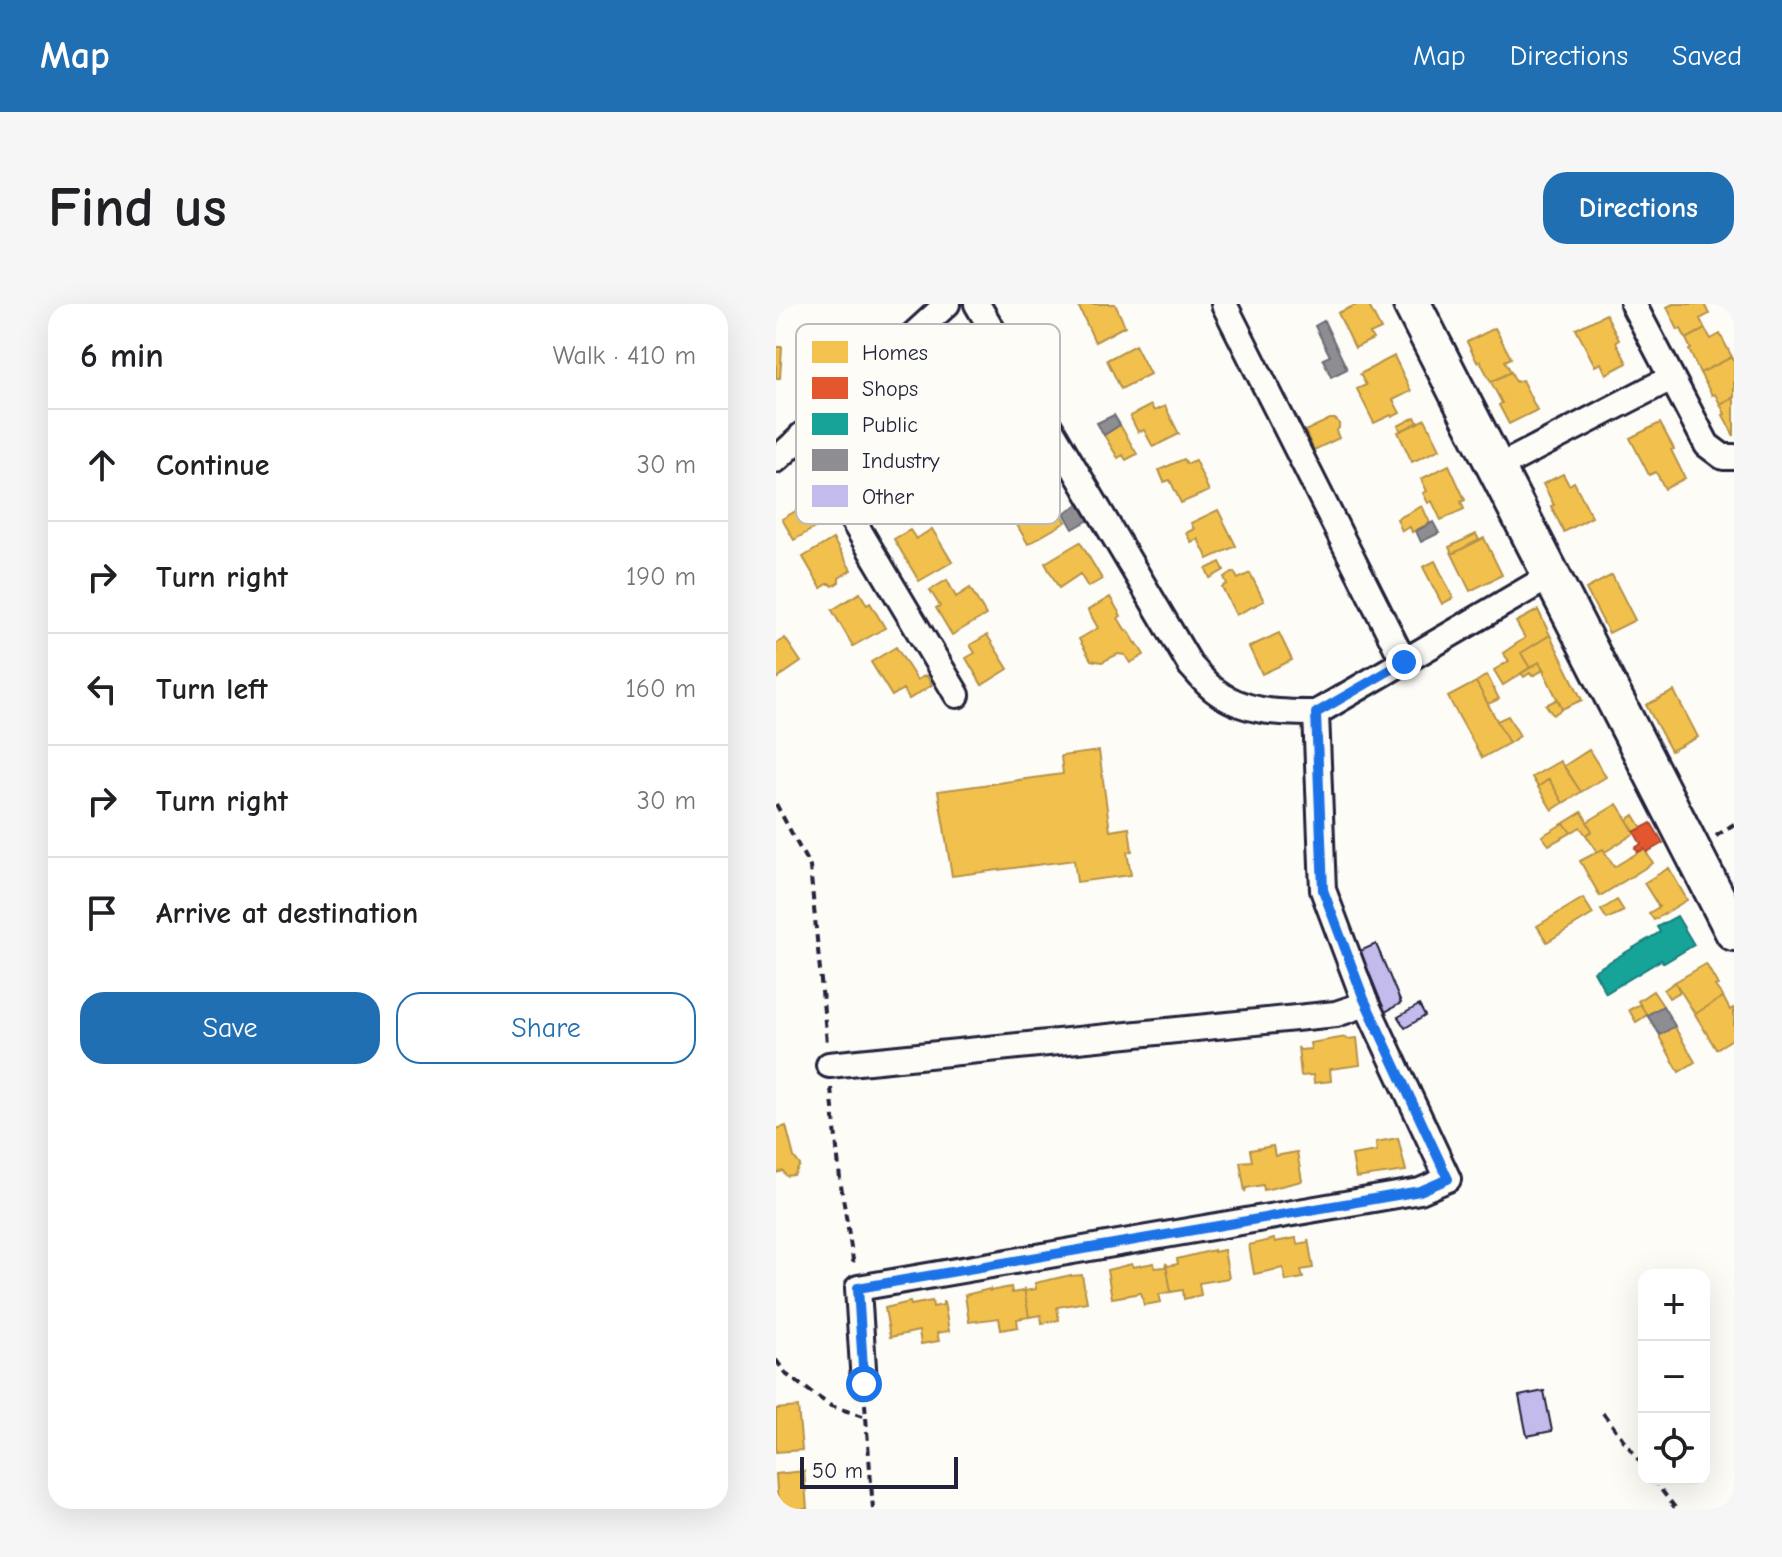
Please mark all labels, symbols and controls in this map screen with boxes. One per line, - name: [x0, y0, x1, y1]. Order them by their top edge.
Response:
- text: Map: [40, 34, 110, 78]
- text: Map: [1413, 40, 1466, 72]
- text: Directions: [1510, 40, 1628, 72]
- text: Saved: [1672, 40, 1742, 72]
- button: Directions: [1543, 172, 1734, 244]
- text: Find us: [48, 176, 227, 240]
- legend: [796, 324, 1060, 524]
- text: 6 min: [80, 336, 164, 376]
- text: Homes: [862, 340, 928, 366]
- text: Walk · 410 m: [553, 341, 696, 371]
- text: Shops: [862, 376, 918, 402]
- text: Public: [862, 412, 918, 438]
- icon: ahead: [80, 443, 124, 487]
- text: Continue: [156, 448, 270, 483]
- text: Industry: [862, 448, 940, 474]
- text: 30 m: [637, 450, 696, 480]
- text: Other: [862, 484, 914, 510]
- icon: right: [80, 555, 124, 599]
- text: Turn right: [156, 560, 288, 595]
- text: 190 m: [626, 562, 696, 592]
- route end: [1386, 644, 1422, 680]
- icon: left: [80, 667, 124, 711]
- text: Turn left: [156, 672, 268, 707]
- text: 160 m: [626, 674, 696, 704]
- icon: right: [80, 779, 124, 823]
- text: Turn right: [156, 784, 288, 819]
- text: 30 m: [637, 786, 696, 816]
- icon: arrive: [80, 891, 124, 935]
- text: Arrive at destination: [156, 896, 418, 931]
- button: Save: [80, 992, 380, 1064]
- button: Share: [396, 992, 696, 1064]
- map controls: [1638, 1269, 1710, 1485]
- button: +: [1638, 1269, 1710, 1341]
- button: −: [1638, 1341, 1710, 1413]
- route start: [846, 1366, 882, 1402]
- button: locate: [1638, 1413, 1710, 1485]
- scale bar: [800, 1453, 958, 1489]
- text: 50 m: [812, 1458, 863, 1484]

